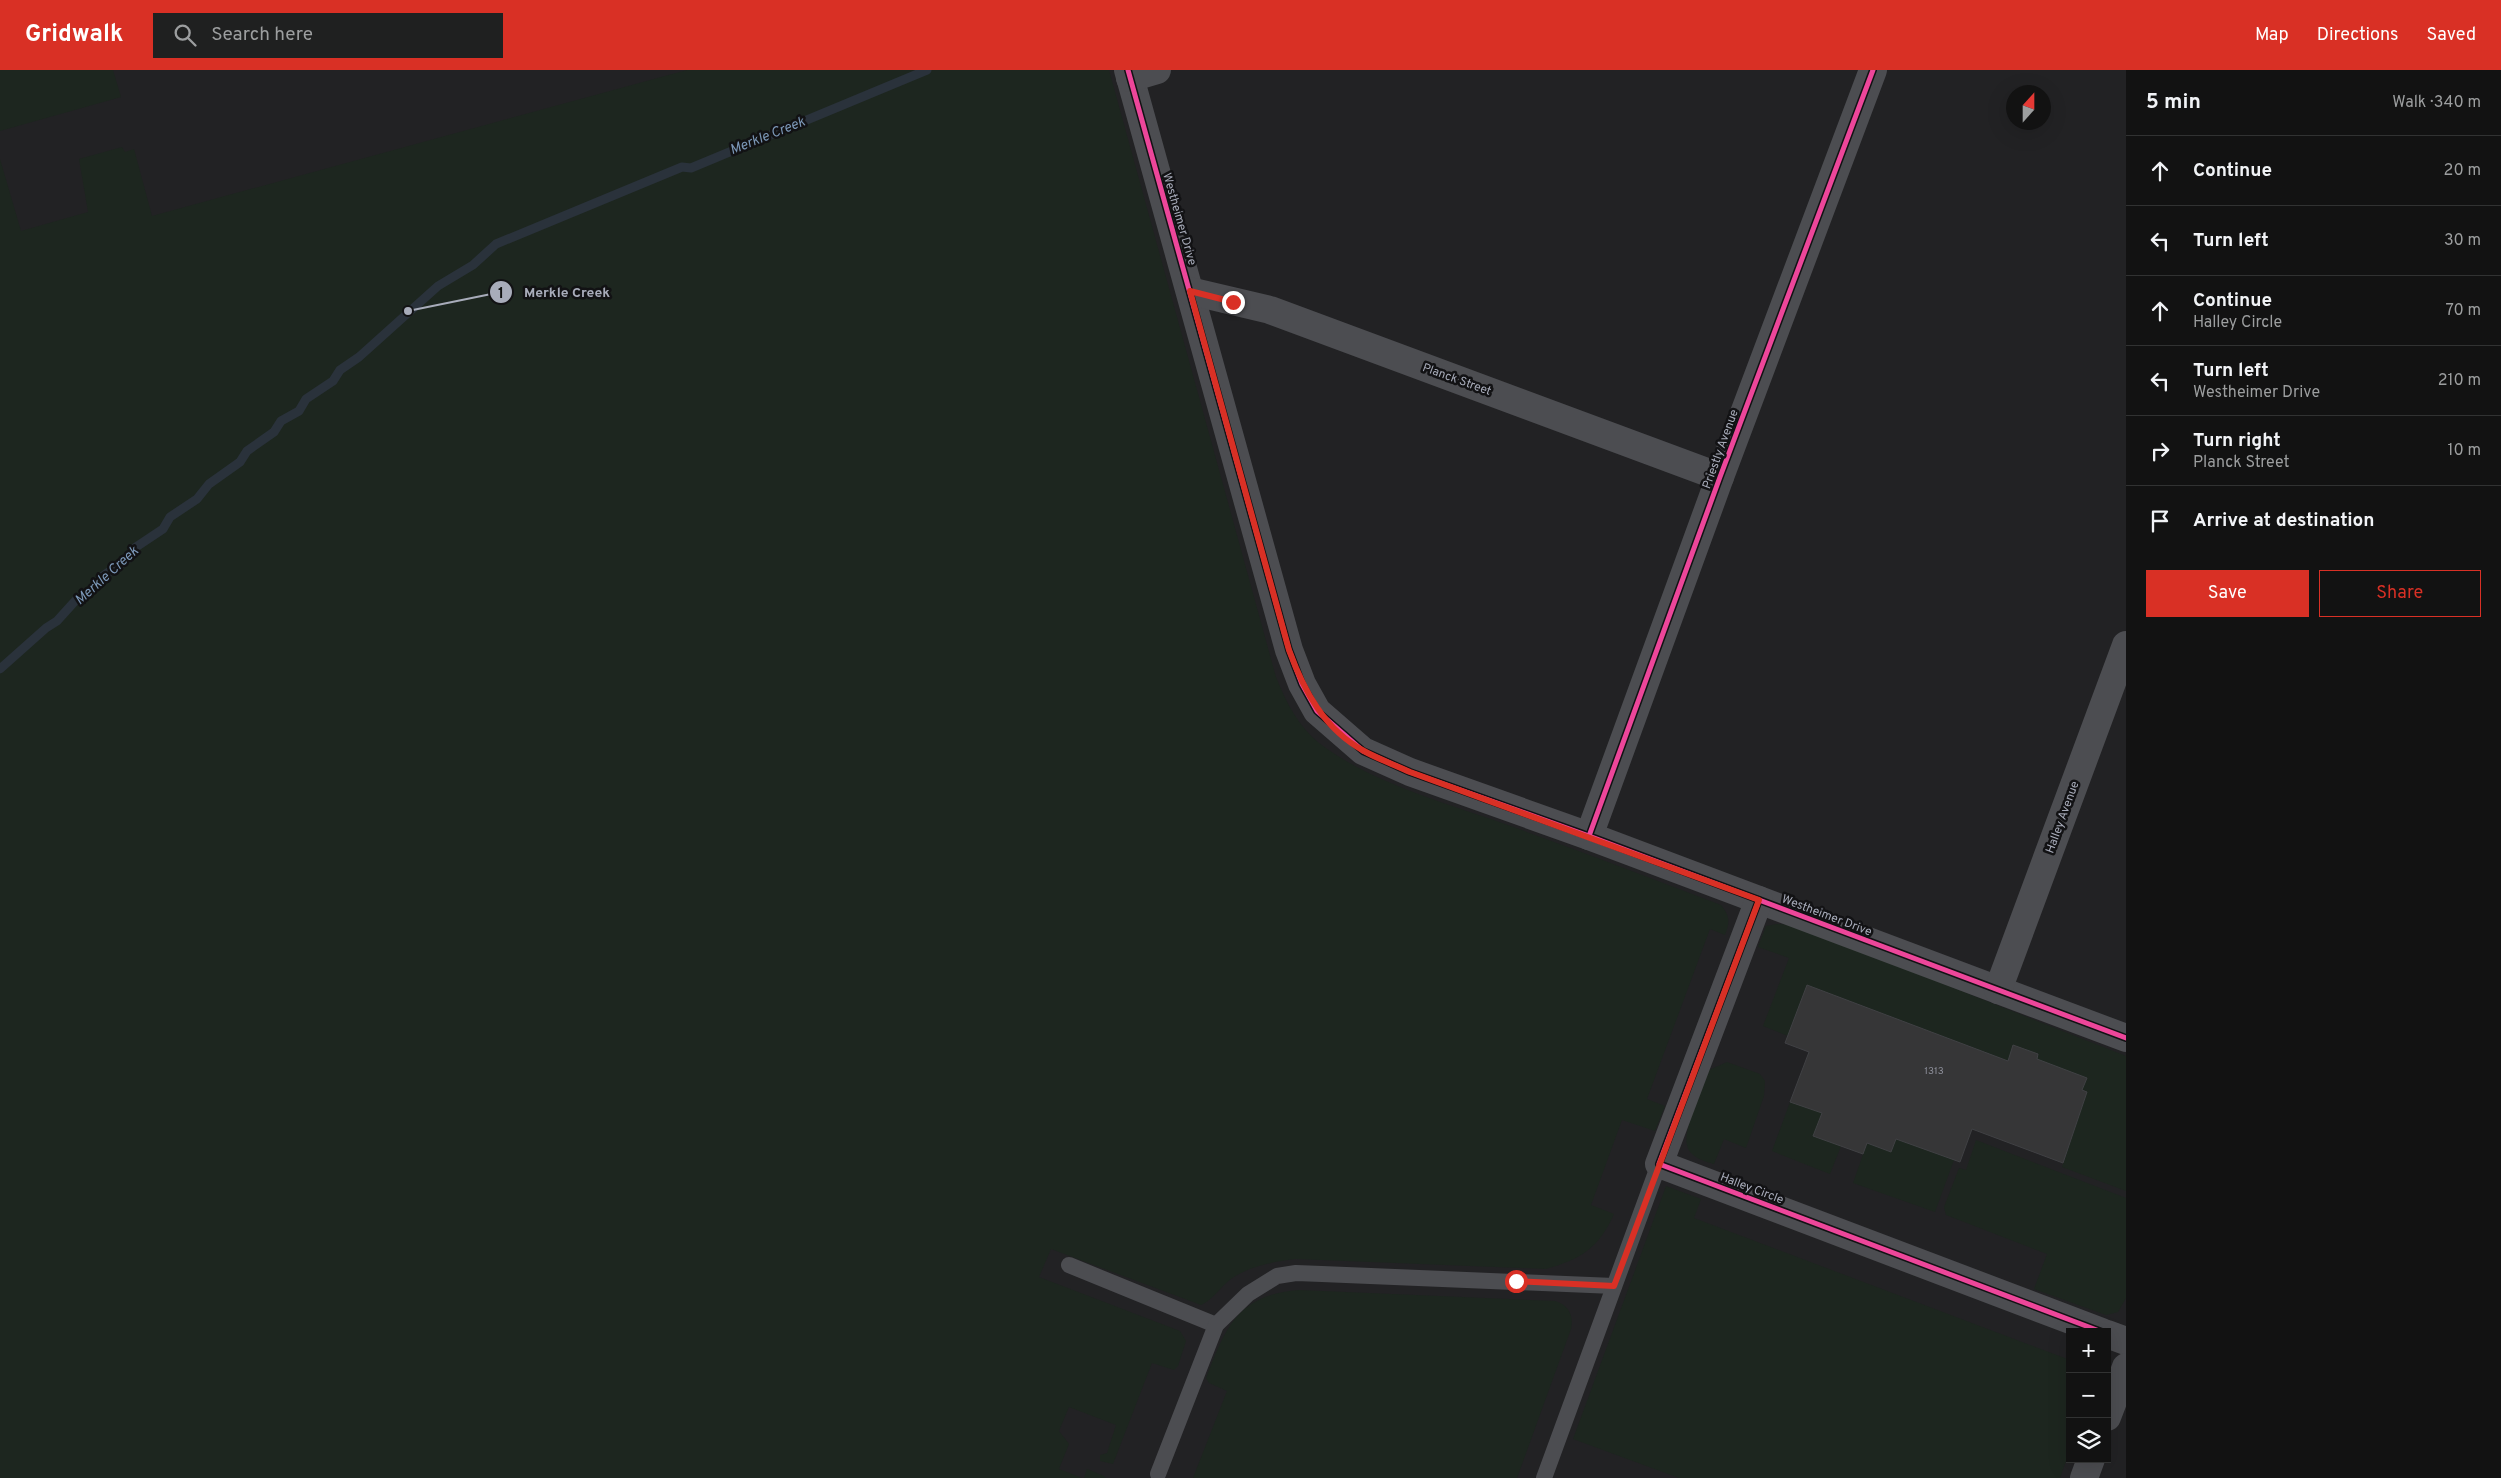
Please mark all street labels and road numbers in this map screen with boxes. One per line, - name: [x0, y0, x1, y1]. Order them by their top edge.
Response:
- street label: Westheimer Drive: [1158, 171, 1200, 267]
- street label: Planck Street: [1420, 360, 1493, 400]
- street label: Priestly Avenue: [1699, 407, 1743, 491]
- street label: Halley Avenue: [2042, 779, 2083, 856]
- street label: Westheimer Drive: [1779, 891, 1874, 940]
- street label: Halley Circle: [1718, 1169, 1786, 1208]

